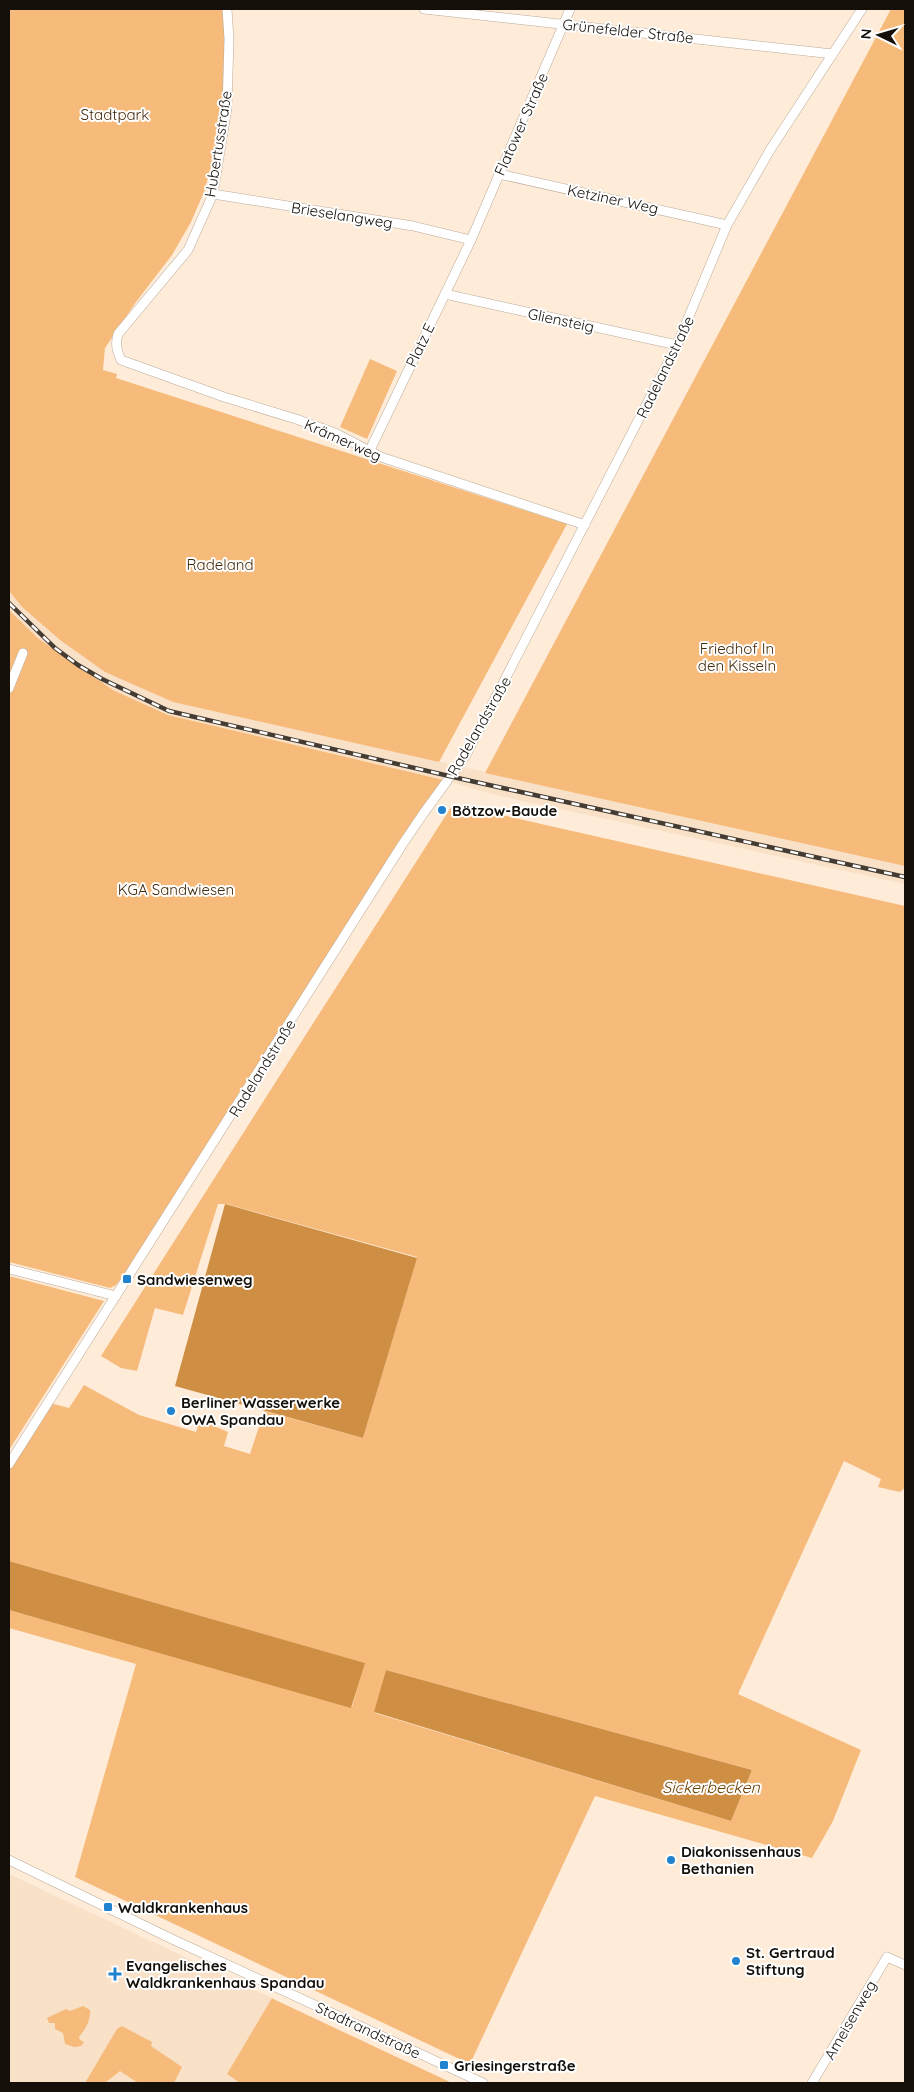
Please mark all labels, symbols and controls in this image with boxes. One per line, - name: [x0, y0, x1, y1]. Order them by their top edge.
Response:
- north arrow: [854, 10, 904, 60]
- street label: Grünefelder Straße: [562, 15, 694, 47]
- text: N: [857, 28, 875, 40]
- street label: Flatower Straße: [490, 70, 552, 178]
- street label: Hubertusstraße: [200, 89, 236, 199]
- park label: Stadtpark: [81, 105, 149, 124]
- street label: Ketziner Weg: [566, 180, 660, 218]
- street label: Brieselangweg: [290, 198, 394, 232]
- street label: Gliensteig: [526, 304, 596, 336]
- street label: Radelandstraße: [632, 313, 698, 421]
- street label: Platz E: [401, 320, 439, 370]
- street label: Krämerweg: [301, 415, 385, 465]
- park label: Radeland: [186, 555, 254, 574]
- park label: Friedhof In den Kisseln: [698, 639, 776, 675]
- street label: Radelandstraße: [443, 673, 515, 779]
- place label: Bötzow-Baude: [452, 801, 558, 820]
- marker: Bötzow-Baude: [436, 804, 448, 816]
- park label: KGA Sandwiesen: [118, 880, 234, 899]
- street label: Radelandstraße: [224, 1016, 300, 1120]
- place label: Sandwiesenweg: [137, 1270, 253, 1289]
- marker: Sandwiesenweg: [121, 1273, 133, 1285]
- place label: Berliner Wasserwerke OWA Spandau: [181, 1393, 340, 1429]
- marker: Berliner Wasserwerke OWA Spandau: [165, 1405, 177, 1417]
- water label: Sickerbecken: [662, 1777, 761, 1797]
- place label: Diakonissenhaus Bethanien: [681, 1842, 801, 1878]
- marker: Diakonissenhaus Bethanien: [665, 1854, 677, 1866]
- place label: Waldkrankenhaus: [118, 1898, 248, 1917]
- marker: Waldkrankenhaus: [102, 1901, 114, 1913]
- place label: St. Gertraud Stiftung: [746, 1943, 835, 1979]
- marker: St. Gertraud Stiftung: [730, 1955, 742, 1967]
- place label: Evangelisches Waldkrankenhaus Spandau: [126, 1956, 325, 1992]
- marker: Evangelisches Waldkrankenhaus Spandau: [108, 1967, 122, 1981]
- street label: Ameisenweg: [820, 1977, 880, 2063]
- street label: Stadtrandstraße: [313, 1997, 423, 2063]
- place label: Griesingerstraße: [454, 2056, 576, 2075]
- marker: Griesingerstraße: [438, 2059, 450, 2071]

